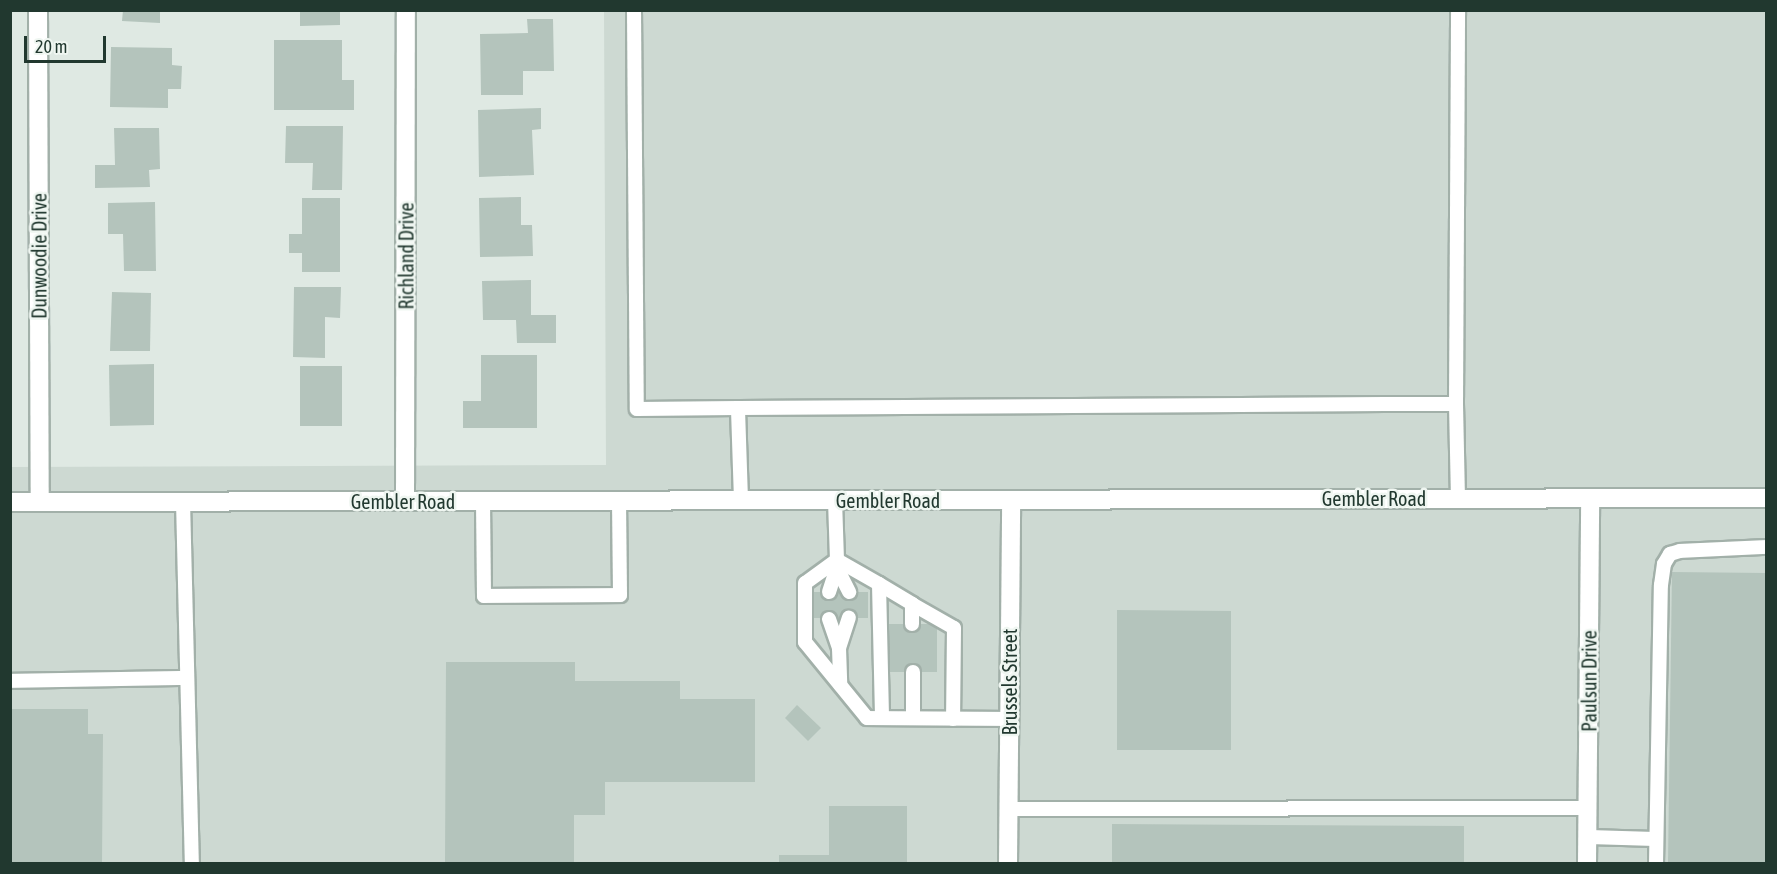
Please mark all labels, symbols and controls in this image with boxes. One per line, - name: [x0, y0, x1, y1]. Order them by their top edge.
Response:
- scale bar: [27, 24, 110, 62]
- text: 20 m: [35, 36, 67, 57]
- street label: Dunwoodie Drive: [27, 193, 51, 319]
- street label: Richland Drive: [394, 202, 418, 310]
- street label: Gembler Road: [1322, 486, 1426, 510]
- street label: Gembler Road: [836, 488, 940, 512]
- street label: Gembler Road: [351, 489, 455, 513]
- street label: Brussels Street: [997, 628, 1021, 736]
- street label: Paulsun Drive: [1577, 630, 1601, 732]

